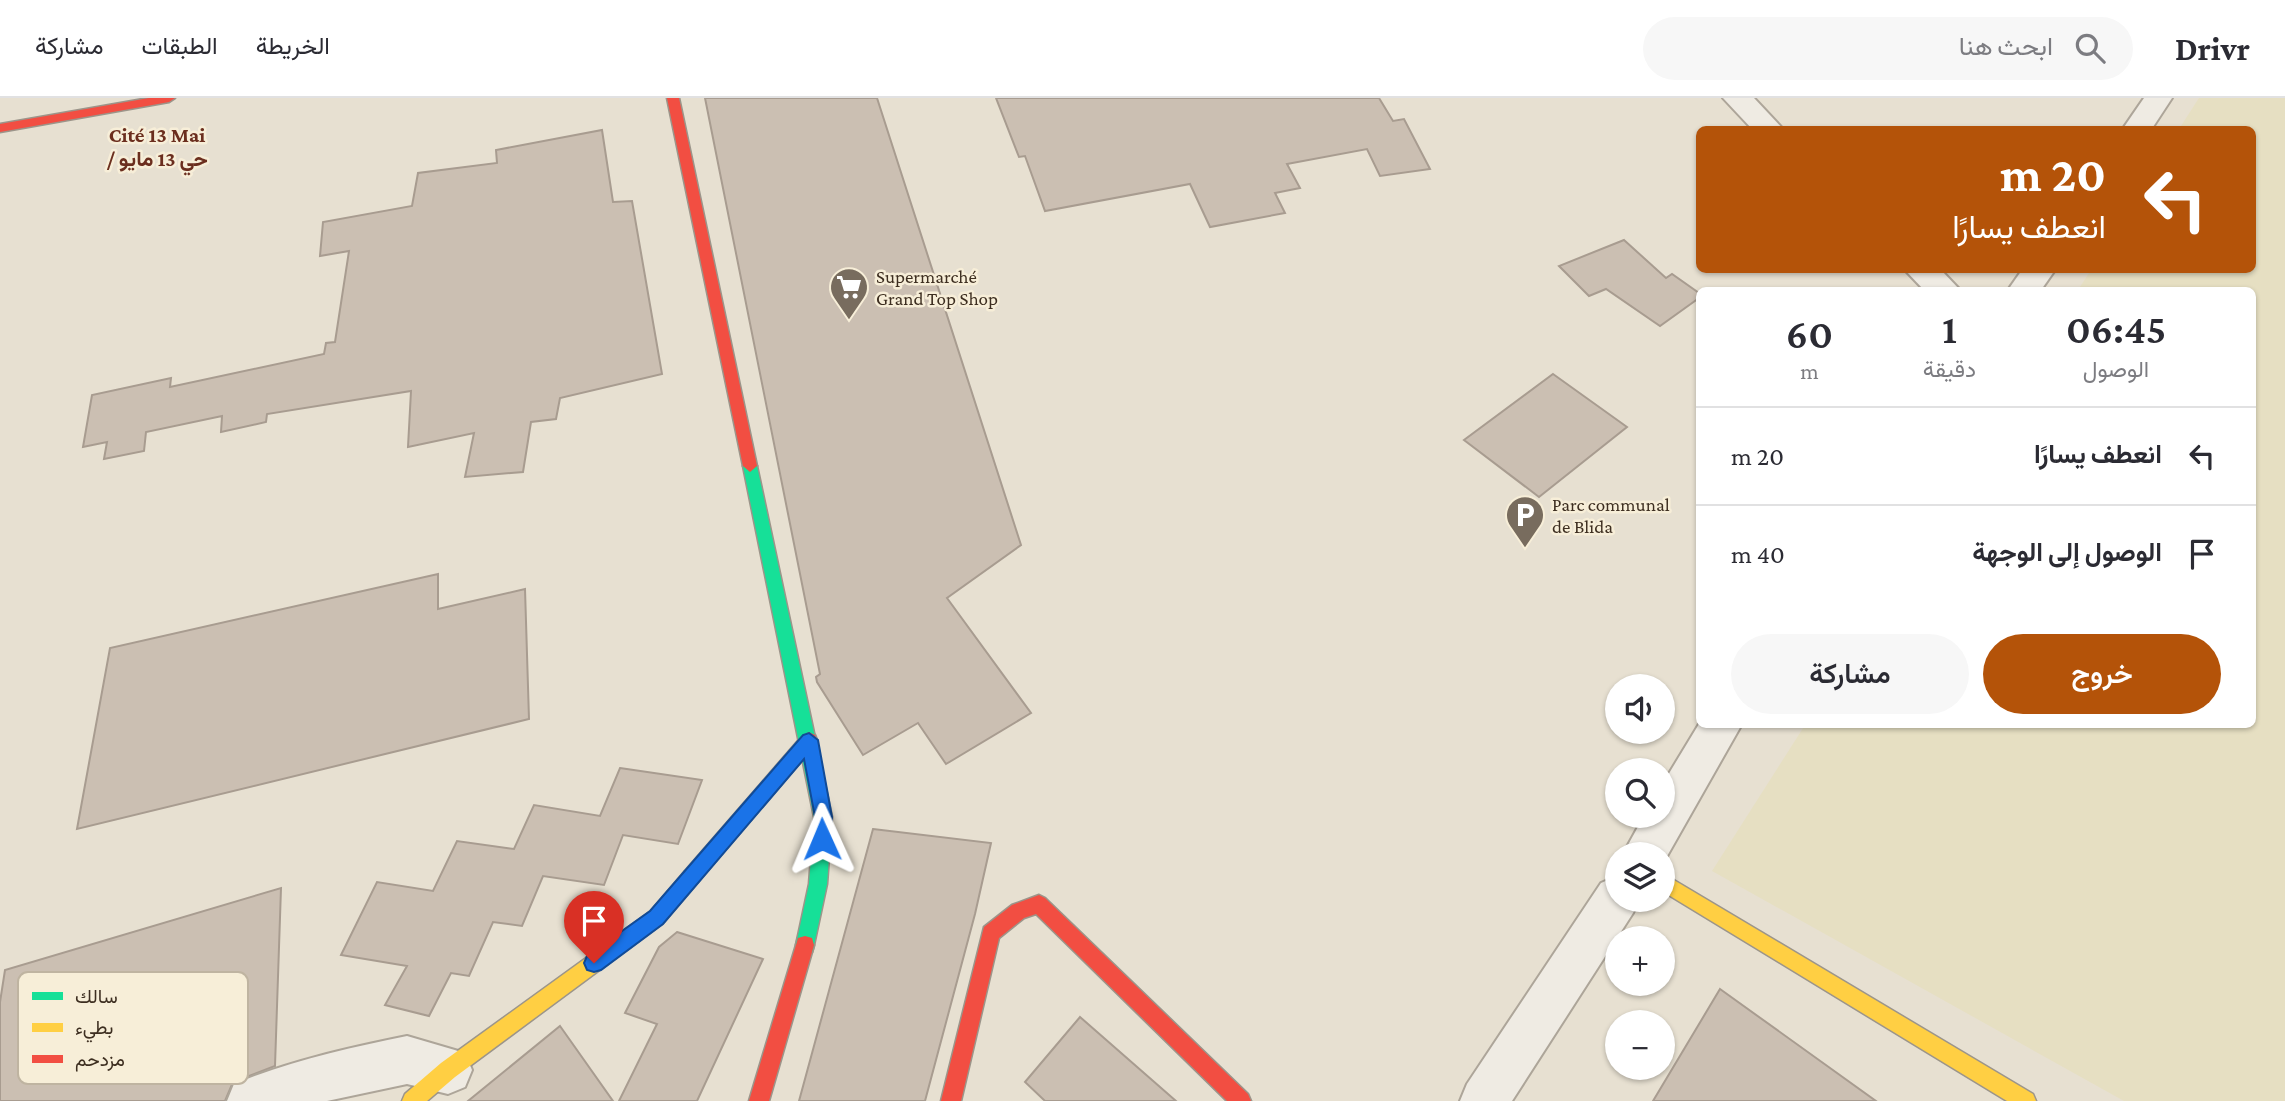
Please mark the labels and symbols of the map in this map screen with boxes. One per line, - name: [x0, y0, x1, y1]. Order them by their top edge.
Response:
- district label: Cité 13 Mai / حي 13 مايو: [106, 123, 208, 176]
- supermarket icon: Supermarché Grand Top Shop: [828, 266, 870, 321]
- place label: Supermarché Grand Top Shop: [876, 266, 998, 309]
- parking icon: Parc communal de Blida: [1504, 494, 1546, 549]
- place label: Parc communal de Blida: [1552, 494, 1670, 537]
- position arrow: [785, 802, 859, 876]
- pin: [564, 891, 624, 963]
- legend: [18, 972, 248, 1084]
- text: سالك: [75, 986, 118, 1007]
- text: بطيء: [75, 1017, 113, 1043]
- text: مزدحم: [75, 1049, 125, 1072]

